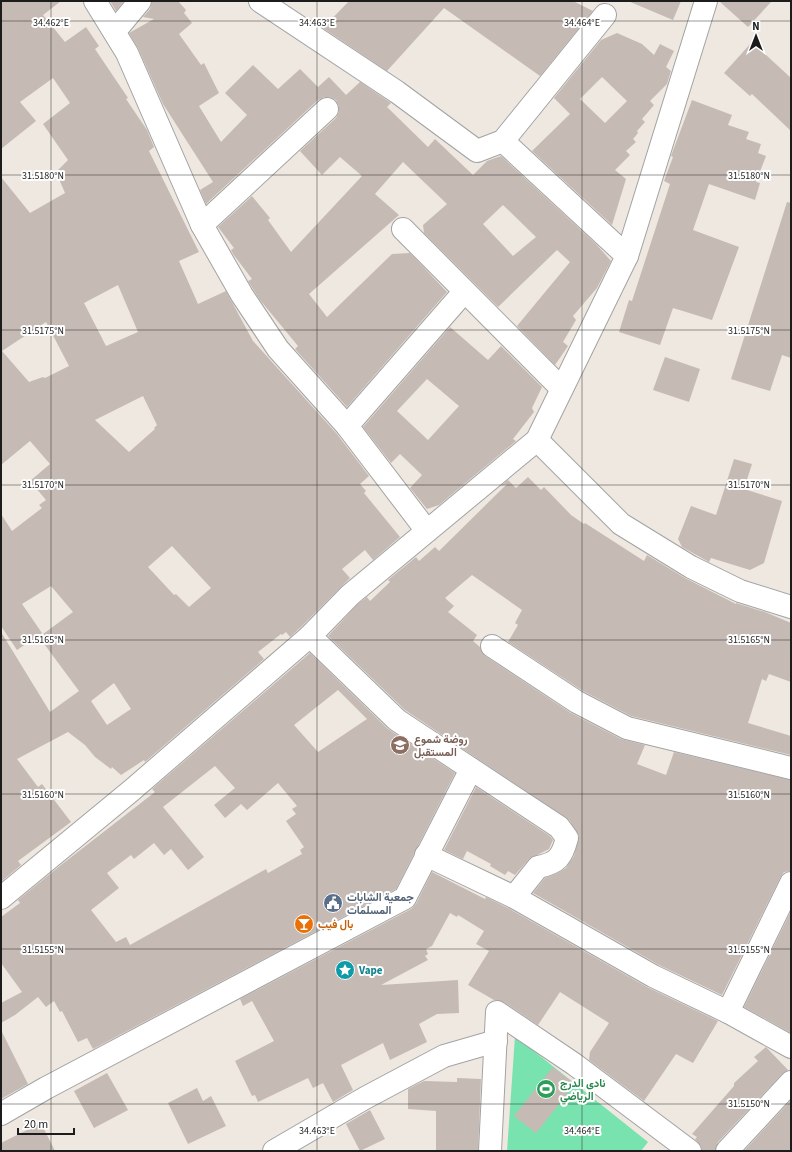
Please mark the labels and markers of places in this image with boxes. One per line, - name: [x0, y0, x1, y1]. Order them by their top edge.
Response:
- place label: روضة شموع المستقبل: [414, 732, 467, 760]
- school or university icon: روضة شموع المستقبل: [389, 734, 411, 756]
- place label: جمعية الشابات المسلمات: [347, 890, 414, 918]
- public building icon: جمعية الشابات المسلمات: [322, 892, 344, 914]
- bar icon: بال فيب: [293, 913, 315, 935]
- place label: بال فيب: [318, 917, 353, 932]
- place icon: Vape: [334, 959, 356, 981]
- place label: Vape: [358, 963, 383, 978]
- place label: نادي الدرج الرياضي: [560, 1076, 606, 1105]
- sports icon: نادي الدرج الرياضي: [535, 1078, 557, 1100]

